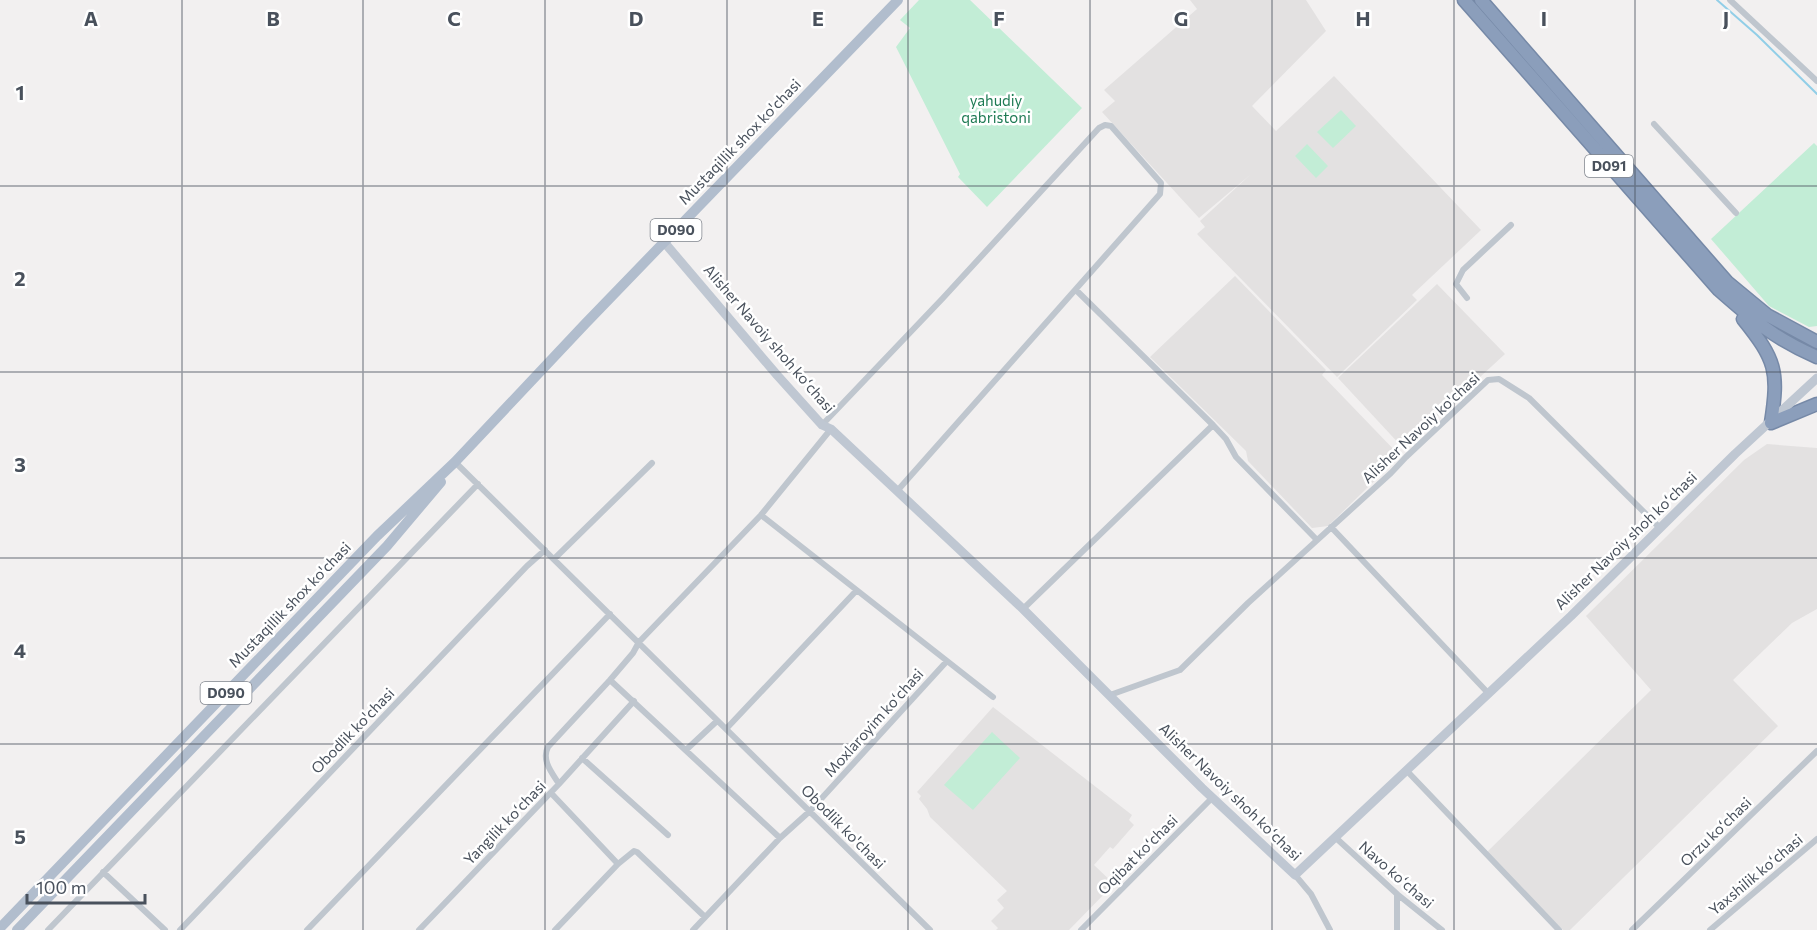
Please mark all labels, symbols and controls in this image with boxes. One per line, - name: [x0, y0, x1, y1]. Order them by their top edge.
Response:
- text: A: [84, 6, 98, 30]
- text: B: [266, 6, 280, 30]
- text: C: [447, 6, 461, 30]
- text: D: [629, 6, 643, 30]
- text: E: [812, 6, 824, 30]
- text: F: [993, 6, 1005, 30]
- text: G: [1174, 6, 1188, 30]
- text: H: [1356, 6, 1371, 30]
- text: I: [1541, 6, 1547, 30]
- text: J: [1723, 6, 1729, 30]
- street label: Mustaqillik shox ko'chasi: [675, 75, 804, 208]
- text: 1: [15, 80, 25, 104]
- park label: yahudiy qabristoni: [961, 91, 1031, 126]
- road number: D091: [1585, 155, 1633, 177]
- road number: D090: [650, 219, 702, 241]
- street label: Alisher Navoiy shoh koʻchasi: [700, 260, 839, 416]
- text: 2: [14, 266, 26, 290]
- street label: Alisher Navoiy ko'chasi: [1358, 368, 1483, 487]
- text: 3: [14, 452, 26, 476]
- street label: Alisher Navoiy shoh koʻchasi: [1550, 468, 1700, 613]
- street label: Mustaqillik shox ko'chasi: [225, 538, 354, 671]
- text: 4: [14, 638, 26, 662]
- street label: Moxlaroyim koʻchasi: [820, 665, 927, 780]
- road number: D090: [200, 682, 252, 704]
- street label: Obodlik ko'chasi: [307, 684, 398, 777]
- street label: Alisher Navoiy shoh koʻchasi: [1156, 719, 1306, 864]
- street label: Yangilik koʻchasi: [460, 776, 549, 868]
- street label: Obodlik ko'chasi: [798, 780, 890, 872]
- street label: Orzu koʻchasi: [1676, 793, 1755, 870]
- street label: Oqibat koʻchasi: [1094, 811, 1181, 898]
- text: 5: [14, 824, 26, 848]
- street label: Yaxshilik koʻchasi: [1705, 830, 1806, 919]
- street label: Navo koʻchasi: [1356, 837, 1438, 912]
- scale bar: [27, 867, 146, 905]
- text: 100 m: [36, 876, 86, 898]

